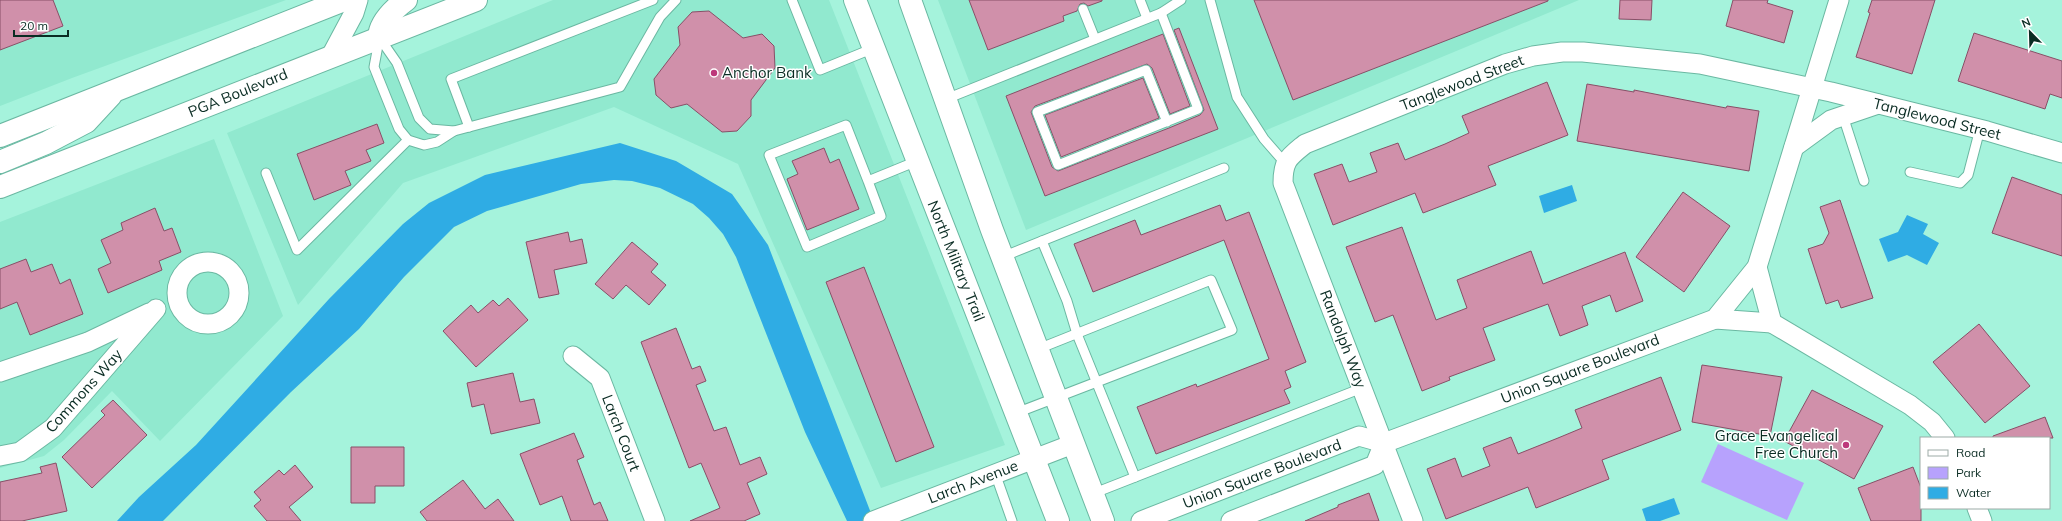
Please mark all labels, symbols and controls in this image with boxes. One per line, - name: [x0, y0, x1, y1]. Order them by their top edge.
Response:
- scale bar: [14, 12, 68, 38]
- north arrow: [2010, 12, 2050, 52]
- text: N: [2020, 15, 2033, 31]
- text: 20 m: [20, 18, 48, 33]
- street label: Tanglewood Street: [1397, 50, 1526, 115]
- place label: Anchor Bank: [722, 63, 812, 82]
- street label: PGA Boulevard: [185, 64, 290, 121]
- marker: Anchor Bank: [709, 68, 719, 78]
- street label: Tanglewood Street: [1871, 93, 2003, 144]
- street label: North Military Trail: [924, 198, 989, 324]
- street label: Randolph Way: [1316, 287, 1371, 391]
- street label: Union Square Boulevard: [1498, 330, 1662, 408]
- street label: Commons Way: [41, 345, 126, 436]
- street label: Larch Court: [598, 392, 645, 474]
- place label: Grace Evangelical Free Church: [1715, 426, 1838, 462]
- street label: Union Square Boulevard: [1180, 435, 1344, 513]
- legend: [1920, 437, 2050, 509]
- marker: Grace Evangelical Free Church: [1841, 440, 1851, 450]
- text: Road: [1956, 445, 1985, 460]
- street label: Larch Avenue: [925, 456, 1021, 507]
- text: Park: [1956, 465, 1982, 480]
- text: Water: [1956, 485, 1992, 500]

